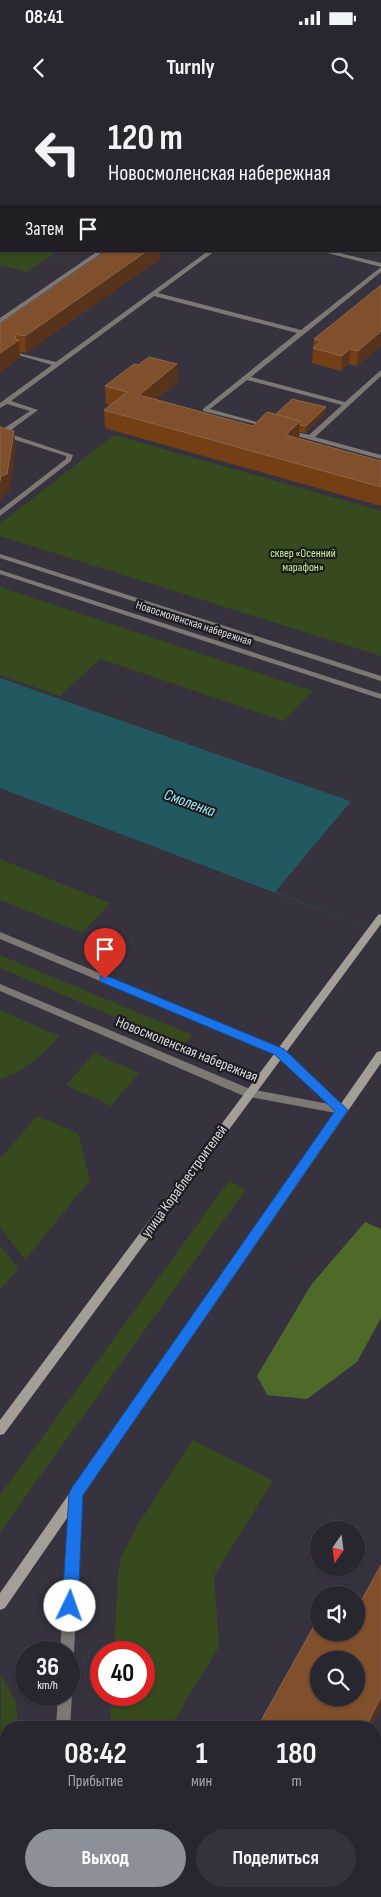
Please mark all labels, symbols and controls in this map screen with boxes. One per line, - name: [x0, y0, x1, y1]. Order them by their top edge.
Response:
- text: 08:41: [25, 6, 64, 29]
- icon: back: [25, 54, 53, 82]
- text: Turnly: [166, 54, 215, 81]
- icon: search: [328, 54, 356, 82]
- text: 120 m: [108, 117, 183, 160]
- icon: left: [25, 120, 90, 185]
- text: Новосмоленская набережная: [108, 160, 331, 187]
- icon: arrive: [74, 215, 102, 243]
- text: Затем: [25, 218, 64, 241]
- park label: сквер «Осенний марафон»: [270, 546, 336, 575]
- street label: Новосмоленская набережная: [134, 598, 254, 649]
- water label: Смоленка: [161, 785, 218, 822]
- pin: [84, 928, 126, 979]
- icon: arrive: [91, 935, 119, 963]
- street label: Новосмоленская набережная: [113, 1012, 261, 1087]
- street label: улица Кораблестроителей: [137, 1121, 232, 1241]
- north arrow: [310, 1521, 365, 1576]
- map controls: [310, 1521, 365, 1706]
- position arrow: [43, 1579, 95, 1631]
- button: sound: [310, 1586, 365, 1641]
- speed limit sign: 40: [90, 1641, 155, 1706]
- button: search: [310, 1651, 365, 1706]
- text: 36: [36, 1652, 59, 1683]
- text: km/h: [37, 1678, 58, 1693]
- text: 08:42: [64, 1736, 127, 1772]
- text: 1: [196, 1736, 207, 1772]
- text: 180: [276, 1736, 317, 1772]
- text: Прибытие: [68, 1772, 123, 1791]
- text: мин: [191, 1772, 212, 1791]
- text: m: [291, 1772, 302, 1791]
- button: Выход: [25, 1829, 186, 1887]
- button: Поделиться: [196, 1829, 356, 1887]

